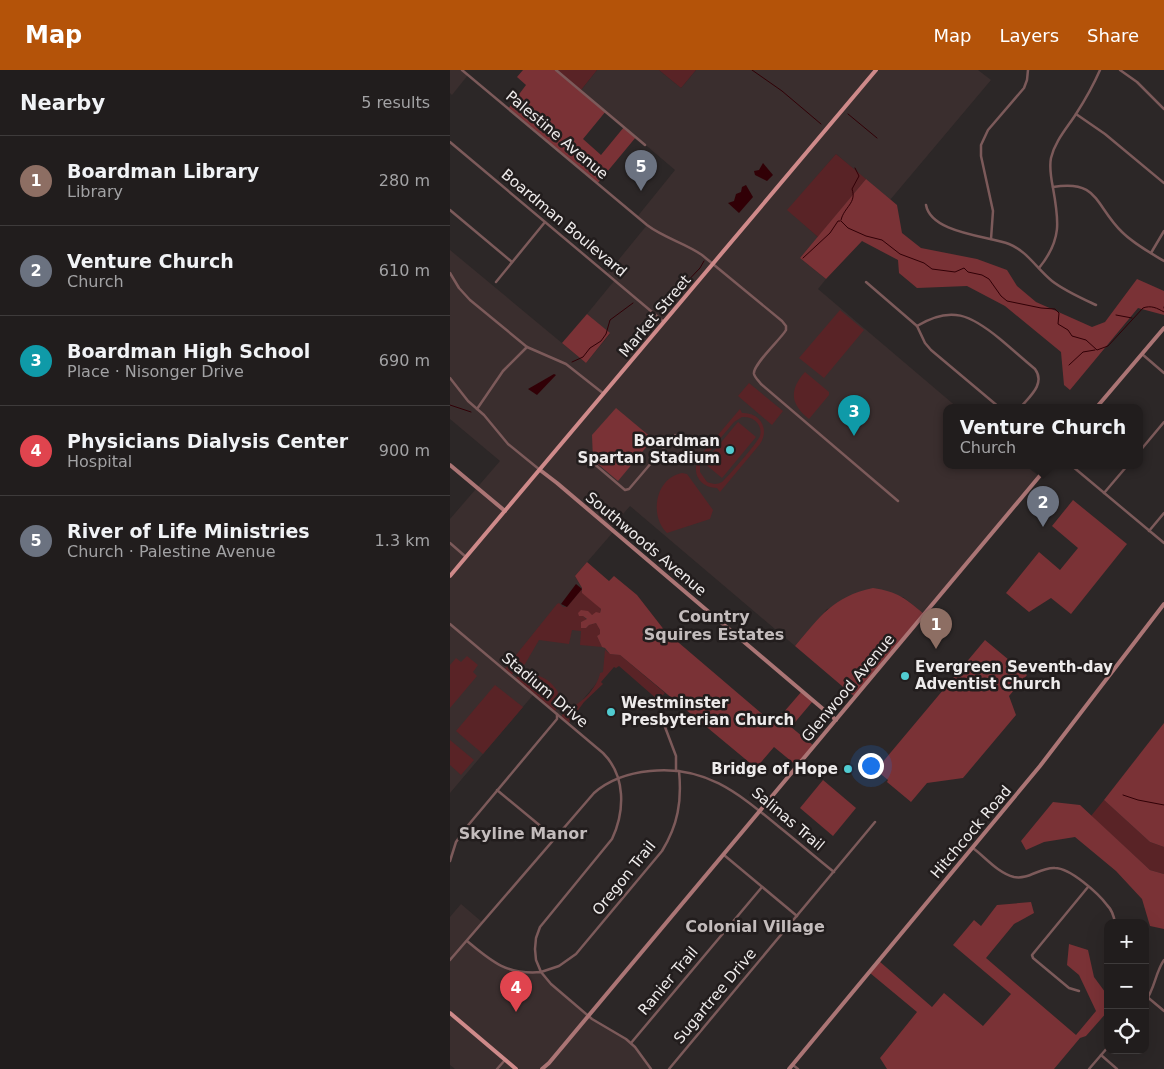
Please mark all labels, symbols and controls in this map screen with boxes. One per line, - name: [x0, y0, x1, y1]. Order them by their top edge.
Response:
- text: Map: [25, 21, 82, 49]
- text: Map: [933, 25, 971, 46]
- text: Layers: [999, 25, 1059, 46]
- text: Share: [1087, 25, 1139, 46]
- street label: Palestine Avenue: [502, 87, 612, 183]
- text: Nearby: [20, 91, 105, 115]
- text: 5 results: [361, 93, 430, 112]
- pin: 5: [625, 150, 657, 191]
- text: Boardman Library: [67, 160, 259, 182]
- street label: Boardman Boulevard: [498, 165, 630, 281]
- text: 1: [30, 171, 42, 190]
- text: 280 m: [379, 171, 430, 190]
- text: Library: [67, 182, 123, 201]
- text: Venture Church: [67, 250, 234, 272]
- text: 2: [30, 261, 42, 280]
- text: 610 m: [379, 261, 430, 280]
- street label: Market Street: [615, 271, 695, 361]
- text: Church: [67, 272, 124, 291]
- text: Boardman High School: [67, 340, 310, 362]
- text: 3: [30, 351, 42, 370]
- text: 690 m: [379, 351, 430, 370]
- text: Place · Nisonger Drive: [67, 362, 244, 381]
- pin: 3: [838, 395, 870, 436]
- popup: [943, 404, 1143, 469]
- text: Venture Church: [960, 416, 1126, 438]
- text: Physicians Dialysis Center: [67, 430, 348, 452]
- place label: Boardman Spartan Stadium: [577, 432, 720, 467]
- text: Church: [960, 438, 1016, 457]
- text: 4: [30, 441, 42, 460]
- text: 900 m: [379, 441, 430, 460]
- marker: Boardman Spartan Stadium: [724, 444, 736, 456]
- text: Hospital: [67, 452, 132, 471]
- pin: 2: [1027, 486, 1059, 527]
- street label: Southwoods Avenue: [582, 488, 710, 600]
- text: River of Life Ministries: [67, 520, 310, 542]
- text: 5: [30, 531, 42, 550]
- text: 1.3 km: [375, 531, 430, 550]
- text: Church · Palestine Avenue: [67, 542, 275, 561]
- district label: Country Squires Estates: [644, 607, 784, 644]
- pin: 1: [920, 608, 952, 649]
- street label: Glenwood Avenue: [798, 630, 898, 746]
- street label: Stadium Drive: [498, 649, 592, 731]
- place label: Evergreen Seventh-day Adventist Church: [915, 658, 1113, 693]
- marker: Evergreen Seventh-day Adventist Church: [899, 670, 911, 682]
- place label: Westminster Presbyterian Church: [621, 694, 794, 729]
- marker: Westminster Presbyterian Church: [605, 706, 617, 718]
- your location: [858, 753, 884, 779]
- place label: Bridge of Hope: [711, 760, 838, 778]
- marker: Bridge of Hope: [842, 763, 854, 775]
- street label: Hitchcock Road: [927, 782, 1015, 882]
- street label: Salinas Trail: [748, 784, 828, 854]
- district label: Skyline Manor: [459, 824, 587, 843]
- street label: Oregon Trail: [589, 837, 659, 919]
- district label: Colonial Village: [685, 917, 825, 936]
- map controls: [1104, 919, 1149, 1054]
- button: +: [1104, 919, 1149, 964]
- street label: Ranier Trail: [634, 943, 702, 1019]
- street label: Sugartree Drive: [670, 945, 760, 1047]
- button: −: [1104, 964, 1149, 1009]
- pin: 4: [500, 971, 532, 1012]
- button: locate: [1104, 1009, 1149, 1054]

